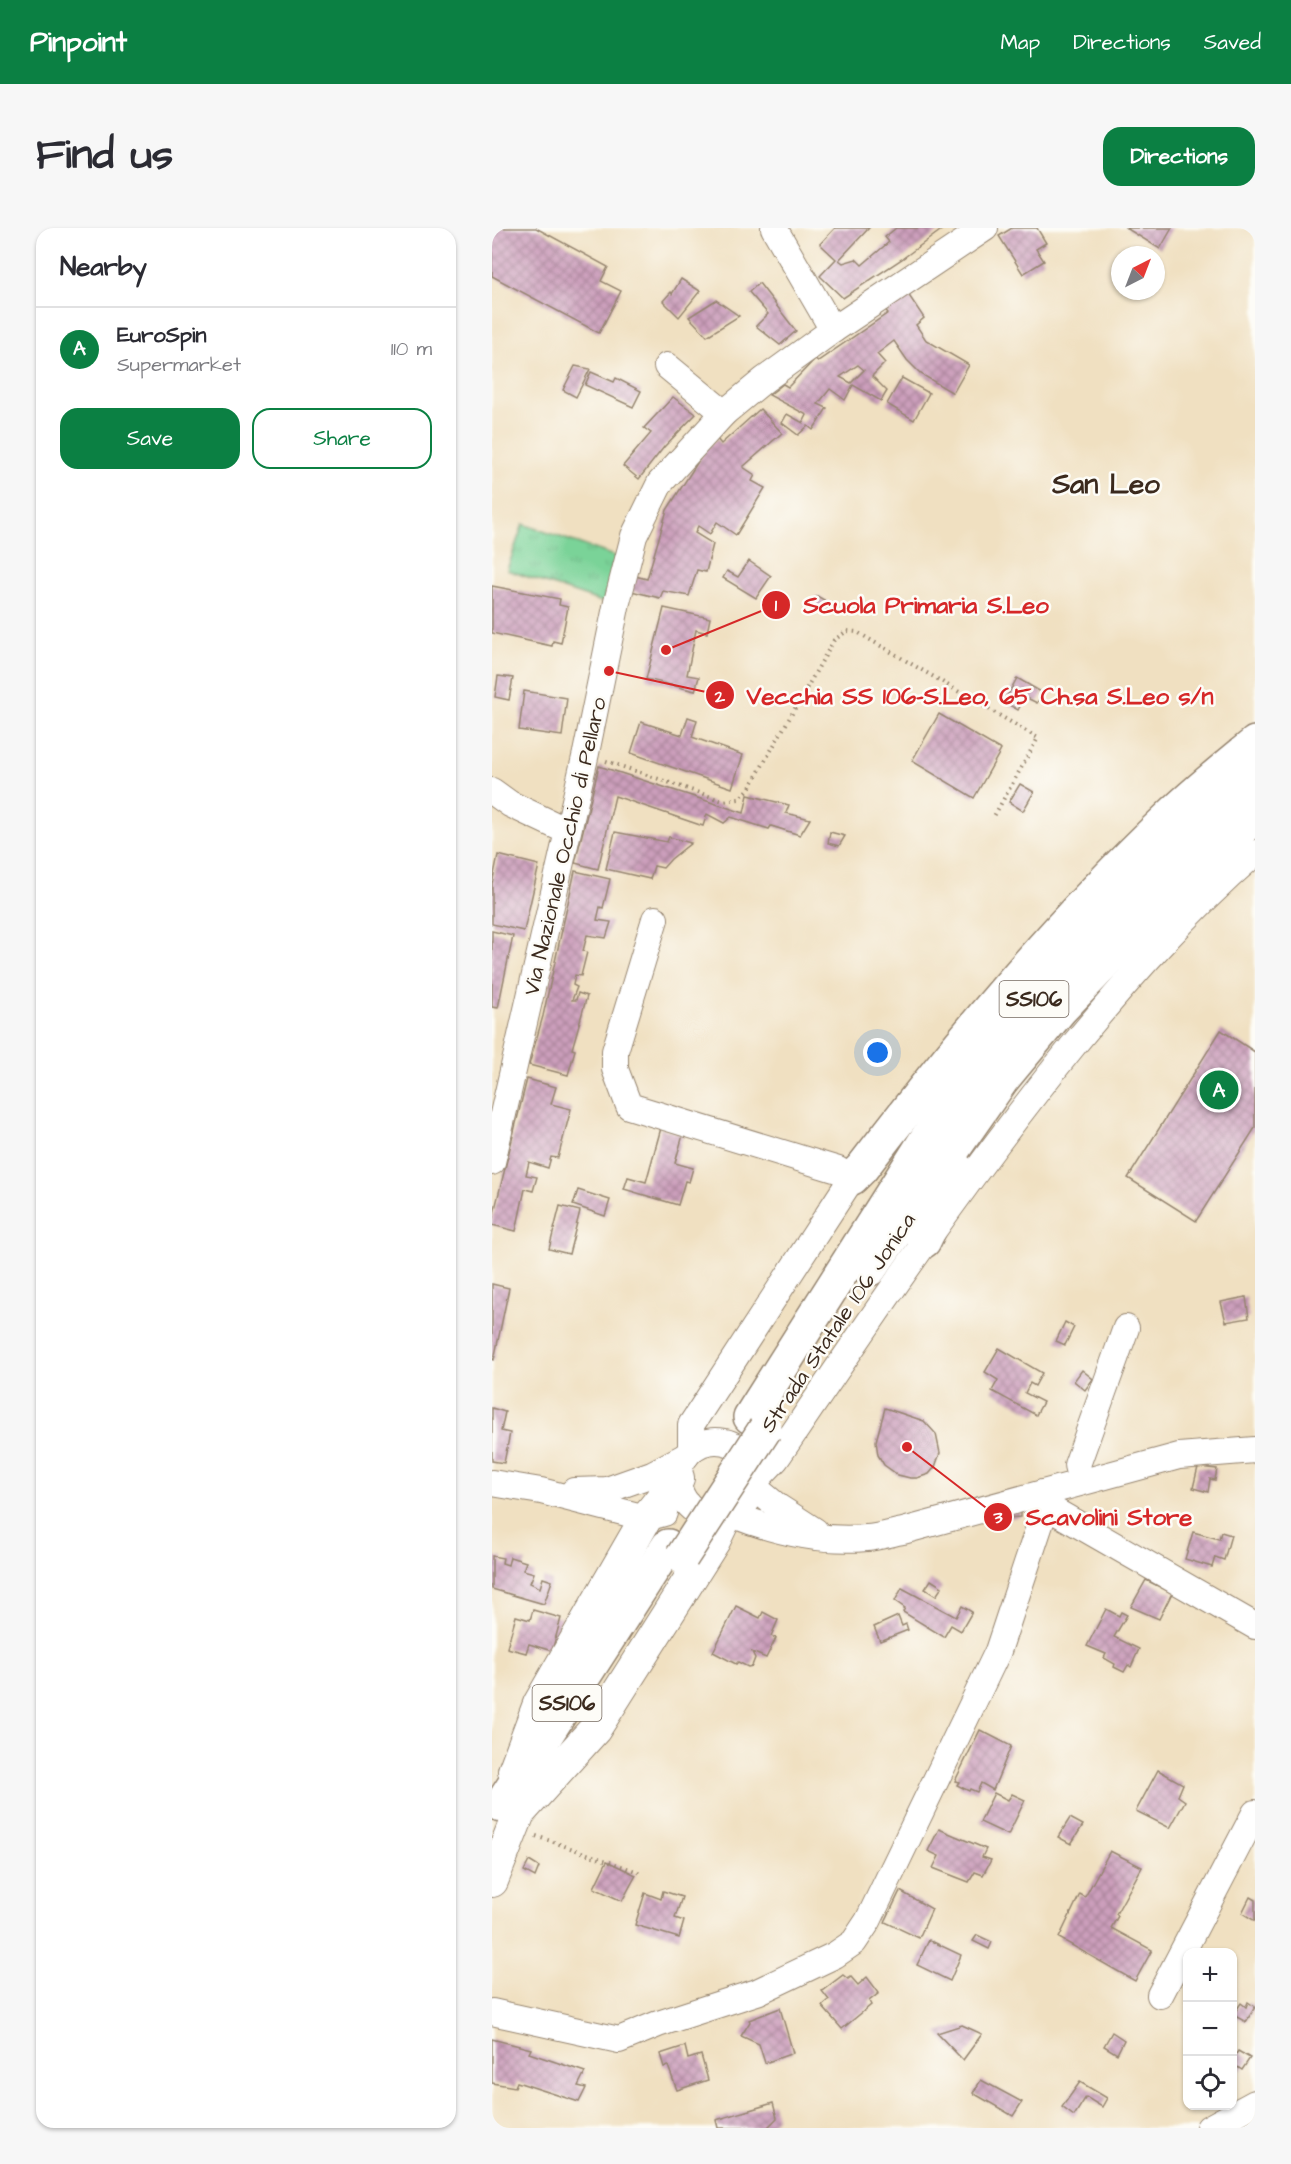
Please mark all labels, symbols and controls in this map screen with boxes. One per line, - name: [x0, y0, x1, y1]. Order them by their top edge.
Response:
- text: Pinpoint: [30, 23, 127, 62]
- text: Map: [1000, 28, 1040, 57]
- text: Directions: [1073, 28, 1171, 57]
- text: Saved: [1204, 28, 1261, 57]
- text: Find us: [36, 127, 173, 185]
- button: Directions: [1103, 127, 1255, 186]
- north arrow: [1111, 246, 1165, 300]
- text: Nearby: [60, 249, 147, 285]
- text: EuroSpin: [117, 320, 206, 351]
- text: A: [73, 335, 86, 363]
- text: 110 m: [391, 335, 432, 363]
- text: Supermarket: [117, 351, 241, 379]
- button: Save: [60, 408, 240, 469]
- button: Share: [252, 408, 432, 469]
- district label: San Leo: [1051, 465, 1160, 504]
- callout: Scuola Primaria S.Leo: [761, 584, 1060, 626]
- text: Scuola Primaria S.Leo: [802, 589, 1049, 623]
- text: 1: [775, 593, 778, 618]
- callout: Vecchia SS 106-S.Leo, 65 Ch.sa S.Leo s/n: [705, 674, 1226, 716]
- text: Vecchia SS 106-S.Leo, 65 Ch.sa S.Leo s/n: [746, 680, 1213, 714]
- text: 2: [714, 684, 726, 709]
- street label: Via Nazionale Occhio di Pellaro: [516, 694, 615, 998]
- road number: SS106: [1000, 981, 1068, 1017]
- your location: [863, 1038, 892, 1067]
- pin: A: [1200, 1068, 1238, 1112]
- street label: Strada Statale 106 Jonica: [753, 1207, 923, 1439]
- callout: Scavolini Store: [983, 1496, 1204, 1538]
- text: Scavolini Store: [1025, 1501, 1192, 1535]
- text: 3: [992, 1505, 1003, 1530]
- road number: SS106: [532, 1685, 602, 1721]
- map controls: [1183, 1948, 1237, 2110]
- button: +: [1183, 1948, 1237, 2002]
- button: −: [1183, 2002, 1237, 2056]
- button: locate: [1183, 2056, 1237, 2110]

